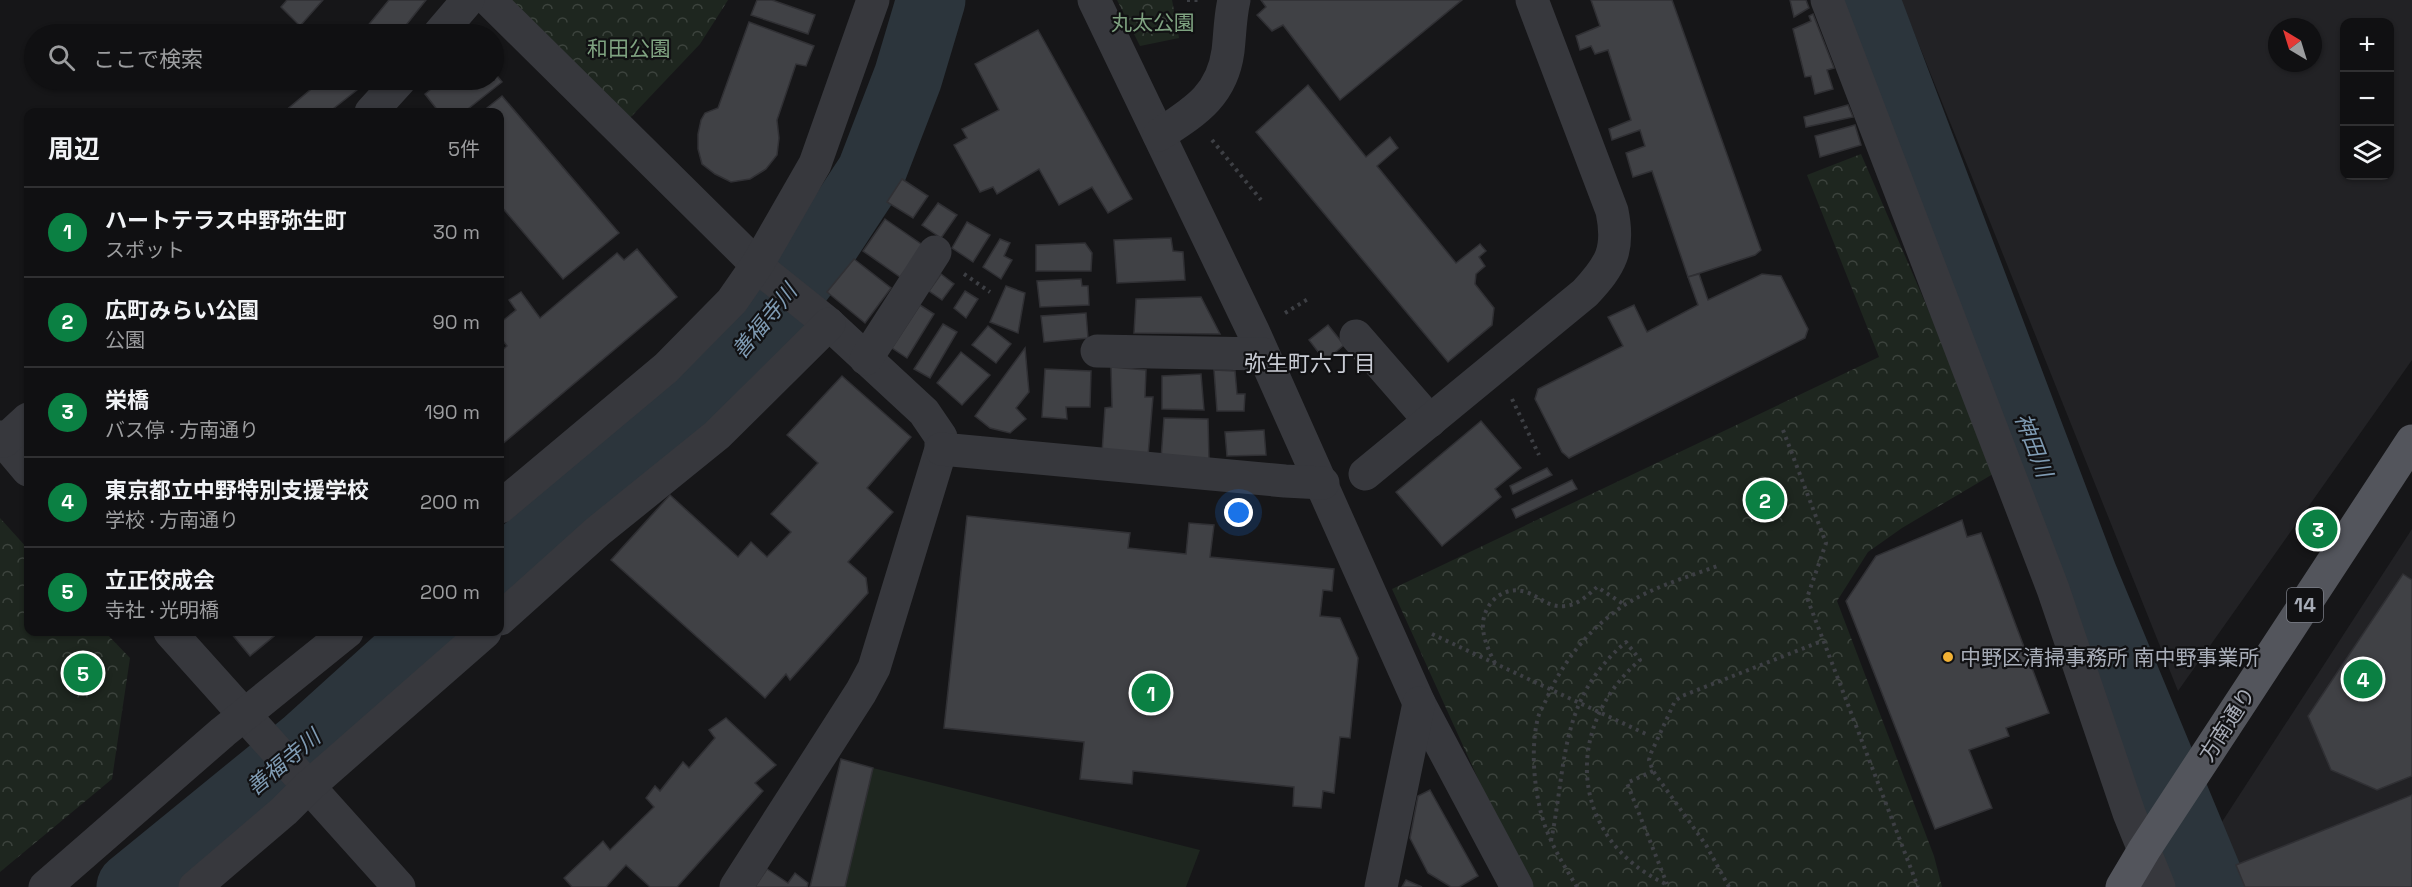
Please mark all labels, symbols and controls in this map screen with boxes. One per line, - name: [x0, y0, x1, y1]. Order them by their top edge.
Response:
- park label: 丸太公園: [1111, 9, 1195, 36]
- north arrow: [2268, 18, 2322, 72]
- map controls: [2340, 18, 2394, 180]
- button: +: [2340, 18, 2394, 72]
- search box: [24, 24, 504, 90]
- park label: 和田公園: [587, 35, 671, 62]
- icon: search: [45, 41, 78, 74]
- text: ここで検索: [93, 45, 203, 73]
- button: −: [2340, 72, 2394, 126]
- button: layers: [2340, 126, 2394, 180]
- text: 周辺: [48, 132, 100, 166]
- text: 5件: [448, 136, 480, 162]
- text: ハートテラス中野弥生町: [105, 206, 347, 234]
- text: 1: [63, 219, 72, 245]
- text: 30 m: [433, 219, 480, 245]
- text: スポット: [105, 237, 185, 263]
- water label: 善福寺川: [725, 276, 804, 364]
- text: 広町みらい公園: [105, 296, 259, 324]
- text: 2: [62, 309, 73, 335]
- text: 90 m: [433, 309, 480, 335]
- text: 公園: [105, 327, 145, 353]
- district label: 弥生町六丁目: [1244, 349, 1376, 377]
- text: 栄橋: [105, 386, 149, 414]
- text: 3: [61, 399, 74, 425]
- text: 190 m: [424, 399, 480, 425]
- water label: 神田川: [2009, 409, 2060, 483]
- text: バス停 · 方南通り: [105, 417, 259, 443]
- text: 東京都立中野特別支援学校: [105, 476, 369, 504]
- pin: 2: [1746, 478, 1784, 522]
- text: 4: [61, 489, 74, 515]
- text: 200 m: [420, 489, 480, 515]
- your location: [1224, 498, 1253, 527]
- pin: 3: [2298, 506, 2338, 552]
- text: 学校 · 方南通り: [105, 507, 239, 533]
- text: 立正佼成会: [105, 566, 215, 594]
- text: 5: [62, 579, 74, 605]
- text: 200 m: [420, 579, 480, 605]
- road number: 14: [2287, 588, 2323, 622]
- text: 寺社 · 光明橋: [105, 597, 219, 623]
- place label: 中野区清掃事務所 南中野事業所: [1960, 644, 2259, 671]
- pin: 5: [64, 650, 103, 696]
- marker: 中野区清掃事務所 南中野事業所: [1941, 650, 1955, 664]
- pin: 4: [2344, 656, 2382, 702]
- pin: 1: [1132, 670, 1170, 716]
- street label: 方南通り: [2193, 681, 2261, 767]
- water label: 善福寺川: [240, 722, 327, 801]

